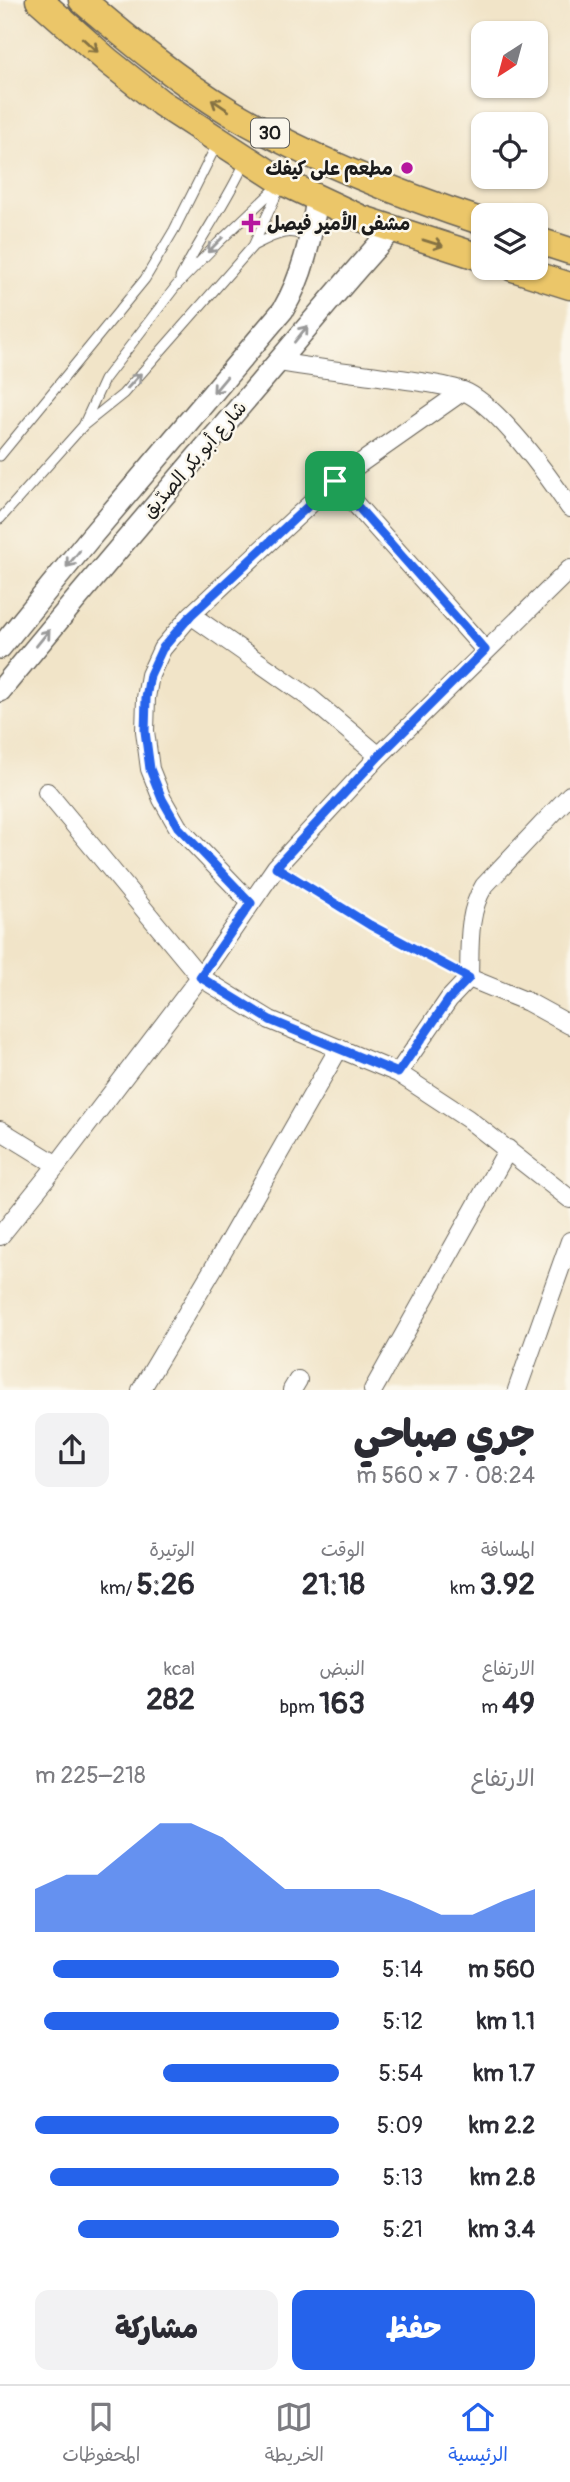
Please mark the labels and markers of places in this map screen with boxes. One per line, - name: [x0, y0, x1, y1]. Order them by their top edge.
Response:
- place label: مطعم على كيفك: [266, 157, 393, 183]
- marker: مطعم على كيفك: [399, 160, 415, 176]
- place label: مشفى الأمير فيصل: [267, 211, 410, 236]
- marker: مشفى الأمير فيصل: [241, 213, 261, 233]
- pin: [305, 451, 365, 511]

